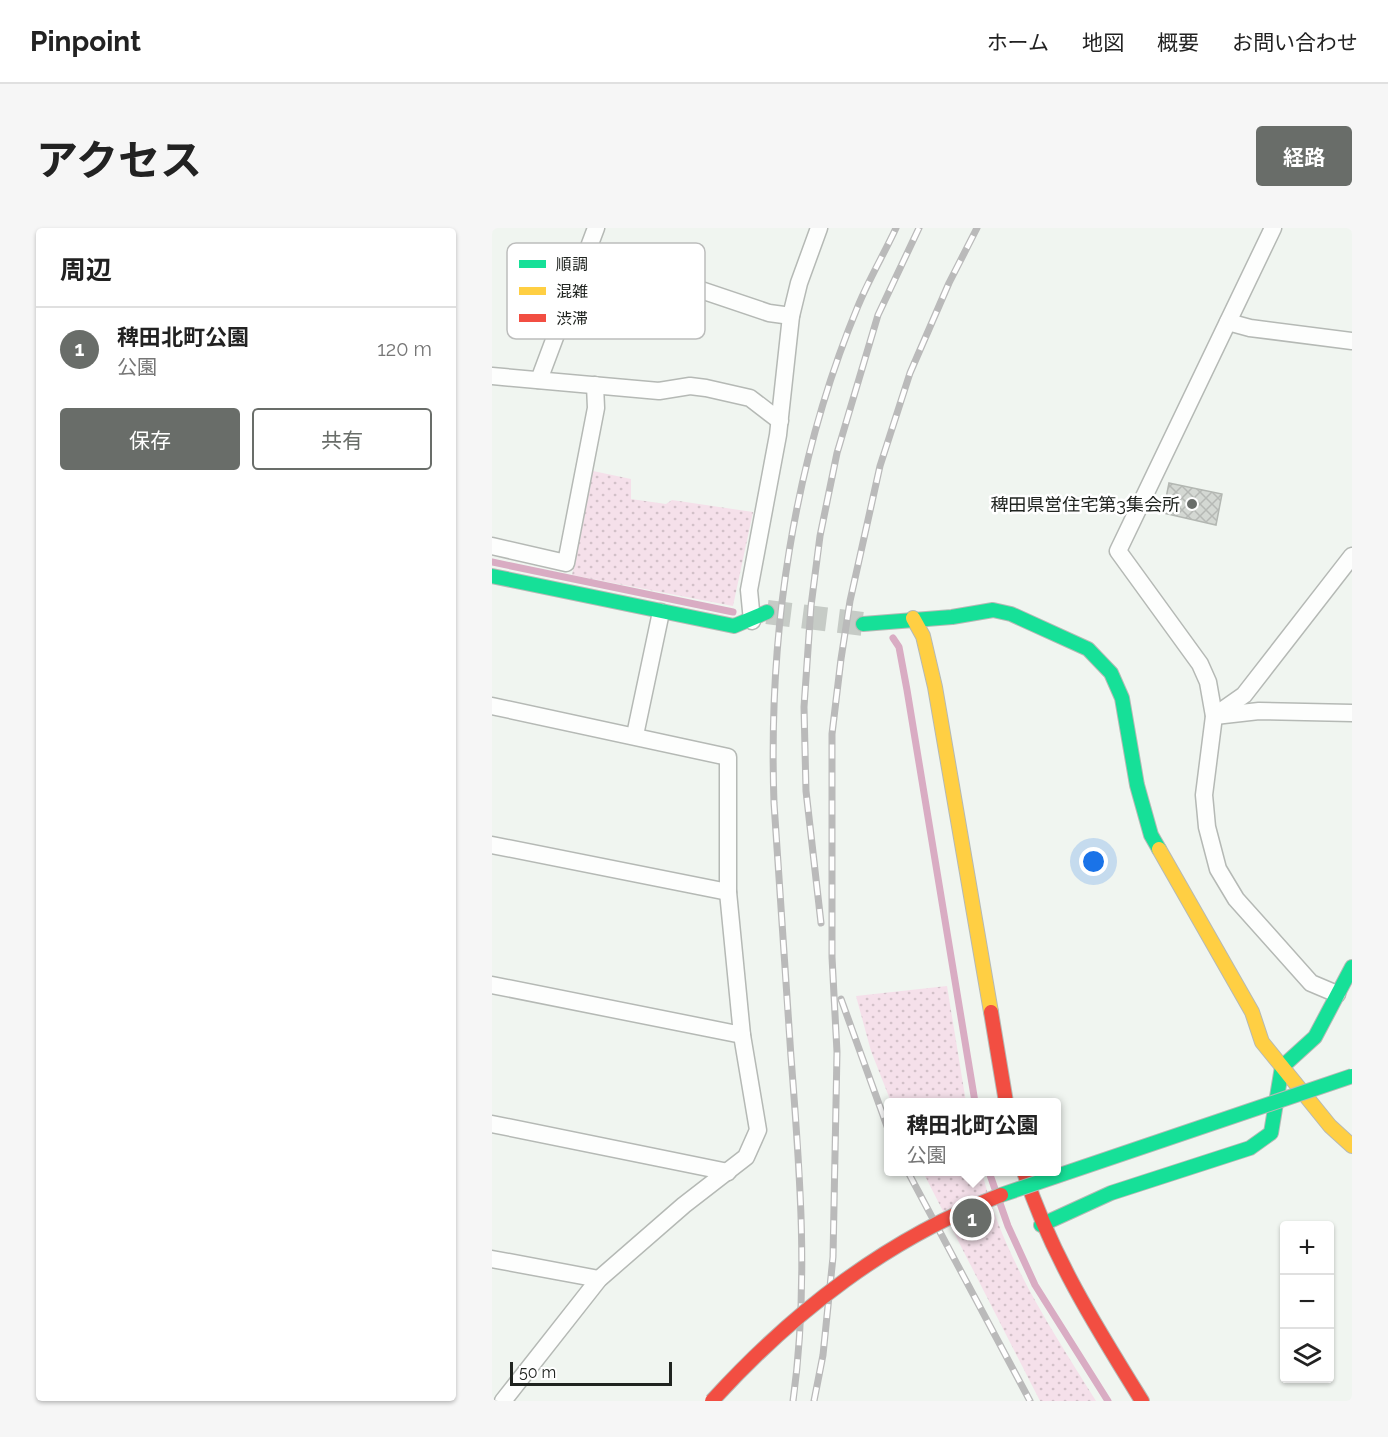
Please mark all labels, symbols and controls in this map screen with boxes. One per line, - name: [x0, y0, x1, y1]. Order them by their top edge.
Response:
- text: Pinpoint: [30, 25, 141, 58]
- text: ホーム: [987, 30, 1049, 55]
- text: 地図: [1082, 30, 1124, 55]
- text: 概要: [1157, 30, 1199, 55]
- text: お問い合わせ: [1232, 30, 1358, 55]
- button: 経路: [1256, 126, 1352, 186]
- text: アクセス: [36, 136, 202, 185]
- legend: [507, 243, 705, 339]
- text: 周辺: [60, 255, 112, 285]
- text: 順調: [556, 255, 588, 274]
- text: 混雑: [556, 282, 588, 301]
- text: 渋滞: [556, 309, 588, 328]
- text: 稗田北町公園: [117, 324, 249, 350]
- text: 1: [75, 337, 84, 361]
- text: 120 m: [377, 337, 432, 361]
- text: 公園: [117, 355, 157, 379]
- button: 保存: [60, 408, 240, 470]
- button: 共有: [252, 408, 432, 470]
- place label: 稗田県営住宅第3集会所: [990, 494, 1180, 515]
- marker: 稗田県営住宅第3集会所: [1185, 497, 1199, 511]
- your location: [1079, 847, 1108, 876]
- popup: [884, 1098, 1061, 1176]
- text: 稗田北町公園: [906, 1112, 1039, 1138]
- text: 公園: [906, 1143, 946, 1167]
- pin: 1: [952, 1196, 992, 1240]
- map controls: [1280, 1221, 1334, 1383]
- button: +: [1280, 1221, 1334, 1275]
- button: −: [1280, 1275, 1334, 1329]
- button: layers: [1280, 1329, 1334, 1383]
- scale bar: [510, 1359, 672, 1386]
- text: 50 m: [519, 1363, 556, 1382]

